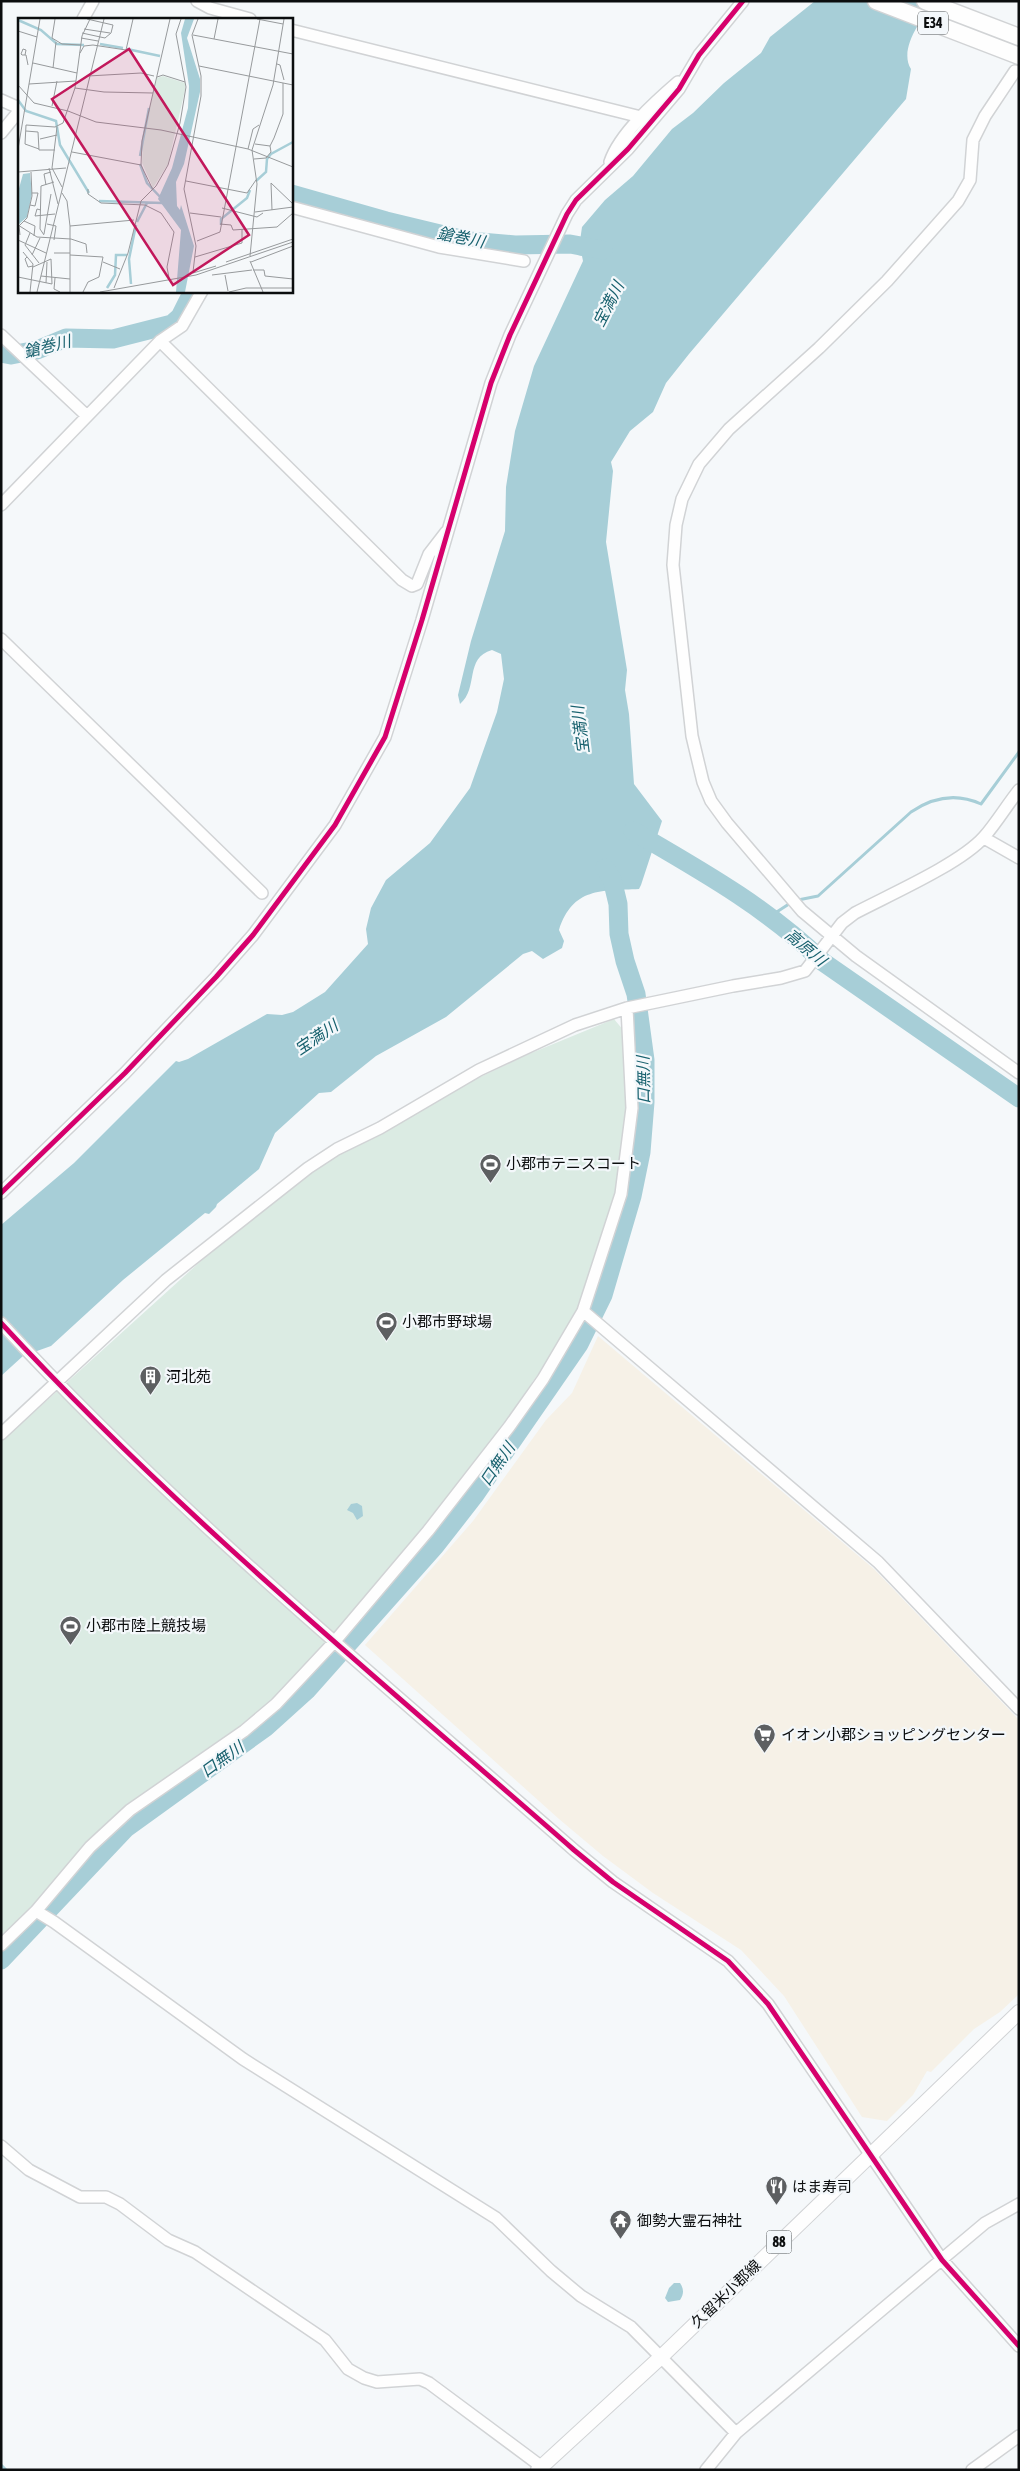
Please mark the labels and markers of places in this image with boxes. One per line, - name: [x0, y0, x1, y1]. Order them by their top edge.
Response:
- sports icon: 小郡市テニスコート: [478, 1152, 502, 1183]
- place label: 小郡市テニスコート: [506, 1155, 641, 1172]
- sports icon: 小郡市野球場: [374, 1310, 398, 1341]
- place label: 小郡市野球場: [402, 1313, 492, 1330]
- building icon: 河北苑: [138, 1365, 162, 1396]
- place label: 河北苑: [166, 1368, 211, 1385]
- sports icon: 小郡市陸上競技場: [58, 1614, 82, 1645]
- place label: 小郡市陸上競技場: [86, 1617, 206, 1634]
- supermarket icon: イオン小郡ショッピングセンター: [753, 1723, 777, 1754]
- place label: イオン小郡ショッピングセンター: [781, 1726, 1006, 1743]
- restaurant icon: はま寿司: [764, 2175, 788, 2206]
- place label: はま寿司: [792, 2178, 852, 2195]
- temple icon: 御勢大霊石神社: [609, 2209, 633, 2240]
- place label: 御勢大霊石神社: [637, 2212, 742, 2229]

